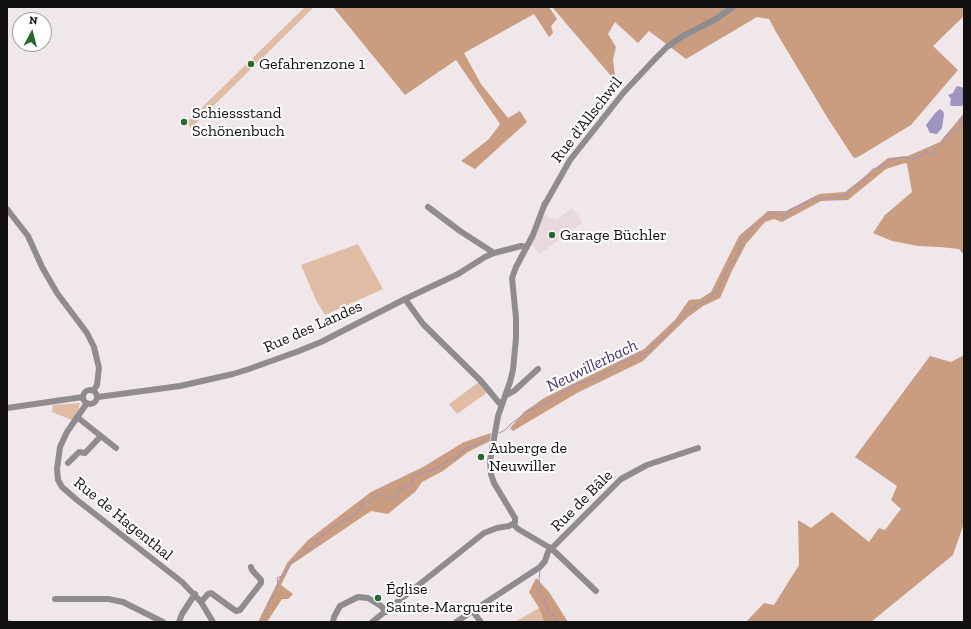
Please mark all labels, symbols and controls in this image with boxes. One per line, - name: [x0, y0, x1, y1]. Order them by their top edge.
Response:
- north arrow: [12, 12, 52, 52]
- text: N: [28, 14, 38, 28]
- place label: Gefahrenzone 1: [259, 54, 365, 74]
- marker: Gefahrenzone 1: [246, 59, 256, 69]
- street label: Rue d'Allschwil: [548, 73, 626, 167]
- place label: Schiessstand Schönenbuch: [192, 103, 285, 141]
- marker: Schiessstand Schönenbuch: [179, 117, 189, 127]
- place label: Garage Büchler: [560, 225, 667, 245]
- marker: Garage Büchler: [547, 230, 557, 240]
- street label: Rue des Landes: [261, 297, 365, 357]
- water label: Neuwillerbach: [543, 335, 641, 397]
- place label: Auberge de Neuwiller: [489, 438, 567, 476]
- marker: Auberge de Neuwiller: [476, 452, 486, 462]
- street label: Rue de Bâle: [547, 466, 617, 536]
- street label: Rue de Hagenthal: [70, 473, 176, 565]
- place label: Église Sainte-Marguerite: [386, 579, 513, 617]
- marker: Église Sainte-Marguerite: [373, 593, 383, 603]

